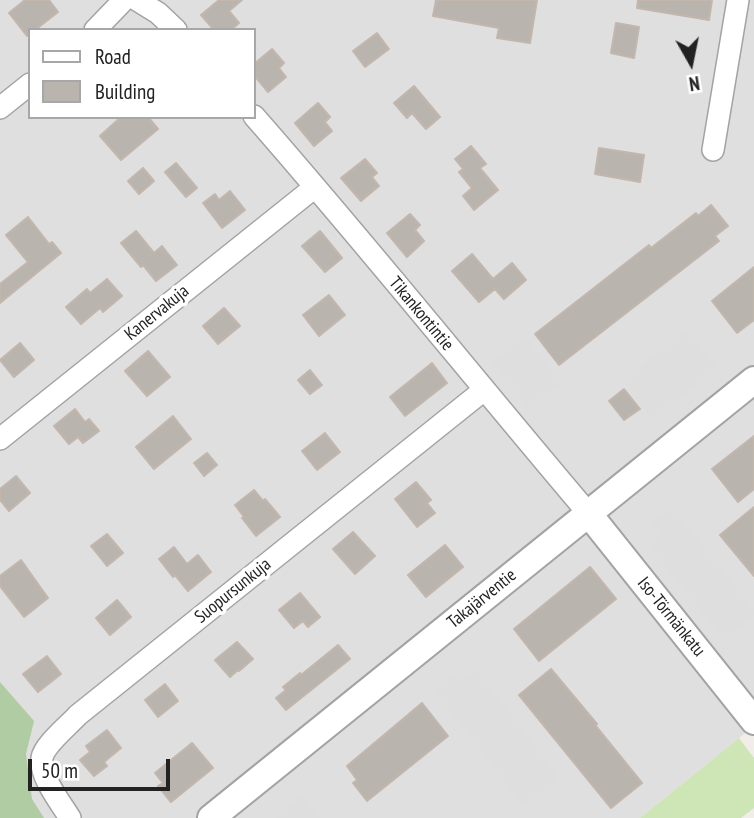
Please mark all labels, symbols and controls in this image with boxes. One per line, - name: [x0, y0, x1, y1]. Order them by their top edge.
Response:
- legend: [28, 28, 256, 119]
- north arrow: [656, 28, 726, 98]
- text: Road: [95, 43, 131, 70]
- text: N: [687, 71, 701, 96]
- text: Building: [95, 78, 155, 105]
- street label: Tikankontintie: [384, 273, 458, 355]
- street label: Kanervakuja: [121, 281, 193, 345]
- street label: Suopursunkuja: [191, 554, 275, 628]
- street label: Takajärventie: [443, 565, 521, 633]
- street label: Iso-Törmänkatu: [632, 573, 710, 661]
- scale bar: [32, 744, 173, 788]
- text: 50 m: [41, 757, 78, 784]

